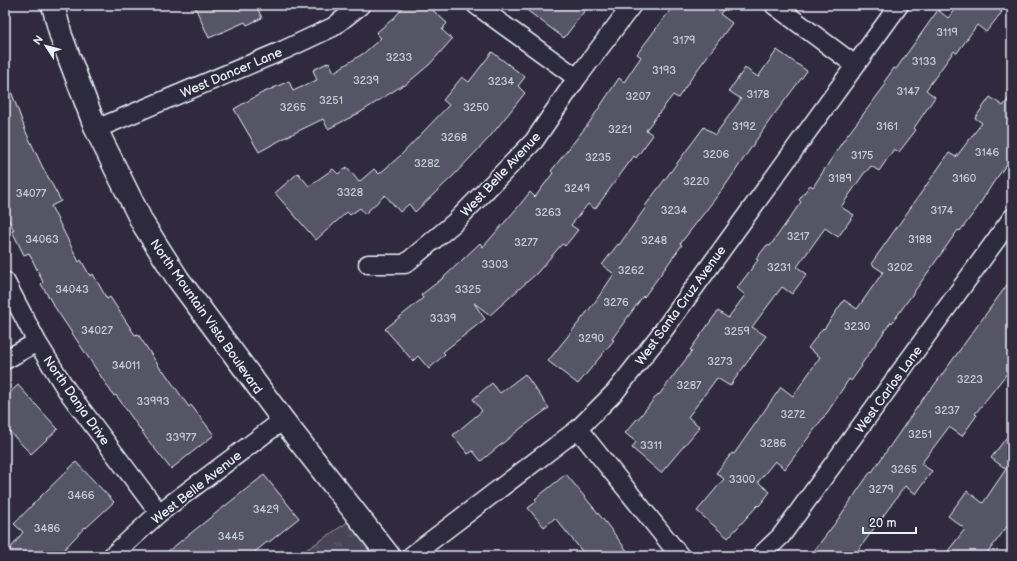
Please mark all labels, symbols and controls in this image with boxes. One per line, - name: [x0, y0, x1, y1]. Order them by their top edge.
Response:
- north arrow: [26, 26, 66, 66]
- house number: 3119: [936, 26, 958, 39]
- text: N: [31, 33, 46, 48]
- house number: 3179: [673, 34, 695, 47]
- street label: West Dancer Lane: [178, 44, 285, 102]
- house number: 3233: [386, 51, 413, 64]
- house number: 3133: [912, 55, 937, 68]
- house number: 3193: [652, 64, 676, 77]
- house number: 3239: [353, 74, 379, 87]
- house number: 3234: [488, 75, 515, 88]
- house number: 3147: [896, 85, 920, 98]
- house number: 3178: [747, 88, 769, 101]
- house number: 3207: [625, 90, 651, 103]
- house number: 3251: [319, 94, 343, 107]
- house number: 3265: [280, 101, 306, 114]
- house number: 3250: [463, 101, 490, 114]
- house number: 3192: [732, 120, 756, 133]
- house number: 3161: [876, 120, 898, 133]
- house number: 3221: [608, 123, 632, 136]
- street label: West Belle Avenue: [457, 129, 544, 220]
- house number: 3268: [441, 131, 467, 144]
- house number: 3146: [975, 146, 1000, 159]
- house number: 3206: [703, 148, 729, 161]
- house number: 3175: [851, 149, 873, 162]
- house number: 3235: [585, 151, 611, 164]
- house number: 3282: [414, 157, 441, 170]
- house number: 3189: [828, 172, 852, 185]
- house number: 3160: [952, 172, 977, 185]
- house number: 3220: [683, 175, 710, 188]
- house number: 3249: [564, 182, 590, 195]
- house number: 3328: [337, 186, 363, 199]
- house number: 34077: [16, 187, 47, 200]
- house number: 3234: [661, 204, 688, 217]
- house number: 3174: [930, 204, 954, 217]
- house number: 3263: [535, 206, 562, 219]
- house number: 3217: [787, 230, 810, 243]
- house number: 34063: [25, 233, 59, 246]
- house number: 3188: [908, 233, 932, 246]
- house number: 3248: [641, 234, 667, 247]
- street label: North Mountain Vista Boulevard: [146, 236, 266, 397]
- house number: 3277: [514, 236, 539, 249]
- street label: West Santa Cruz Avenue: [632, 242, 730, 369]
- house number: 3303: [482, 258, 509, 271]
- house number: 3231: [767, 261, 791, 274]
- house number: 3202: [887, 261, 914, 274]
- house number: 3262: [618, 264, 645, 277]
- house number: 34043: [55, 283, 89, 296]
- house number: 3325: [455, 283, 481, 296]
- house number: 3276: [603, 296, 629, 309]
- house number: 3339: [430, 312, 456, 325]
- house number: 3230: [844, 320, 871, 333]
- house number: 34027: [81, 324, 114, 337]
- house number: 3259: [724, 325, 750, 338]
- house number: 3290: [578, 332, 605, 345]
- street label: West Carlos Lane: [852, 343, 926, 436]
- street label: North Danja Drive: [39, 353, 113, 448]
- house number: 3273: [707, 355, 733, 368]
- house number: 34011: [112, 359, 140, 372]
- house number: 3223: [957, 373, 983, 386]
- house number: 3287: [676, 379, 702, 392]
- house number: 33993: [136, 395, 170, 408]
- house number: 3237: [934, 404, 960, 417]
- house number: 3272: [780, 408, 806, 421]
- house number: 3251: [908, 428, 932, 441]
- house number: 33977: [166, 431, 197, 444]
- house number: 3286: [760, 437, 786, 450]
- house number: 3311: [640, 439, 662, 452]
- street label: West Belle Avenue: [148, 447, 245, 528]
- house number: 3265: [891, 463, 917, 476]
- house number: 3300: [729, 473, 756, 486]
- house number: 3279: [868, 483, 894, 496]
- house number: 3466: [68, 489, 95, 502]
- house number: 3429: [253, 503, 279, 516]
- scale bar: [863, 509, 916, 535]
- text: 20 m: [869, 516, 896, 531]
- house number: 3486: [34, 522, 61, 535]
- house number: 3445: [218, 530, 244, 543]

